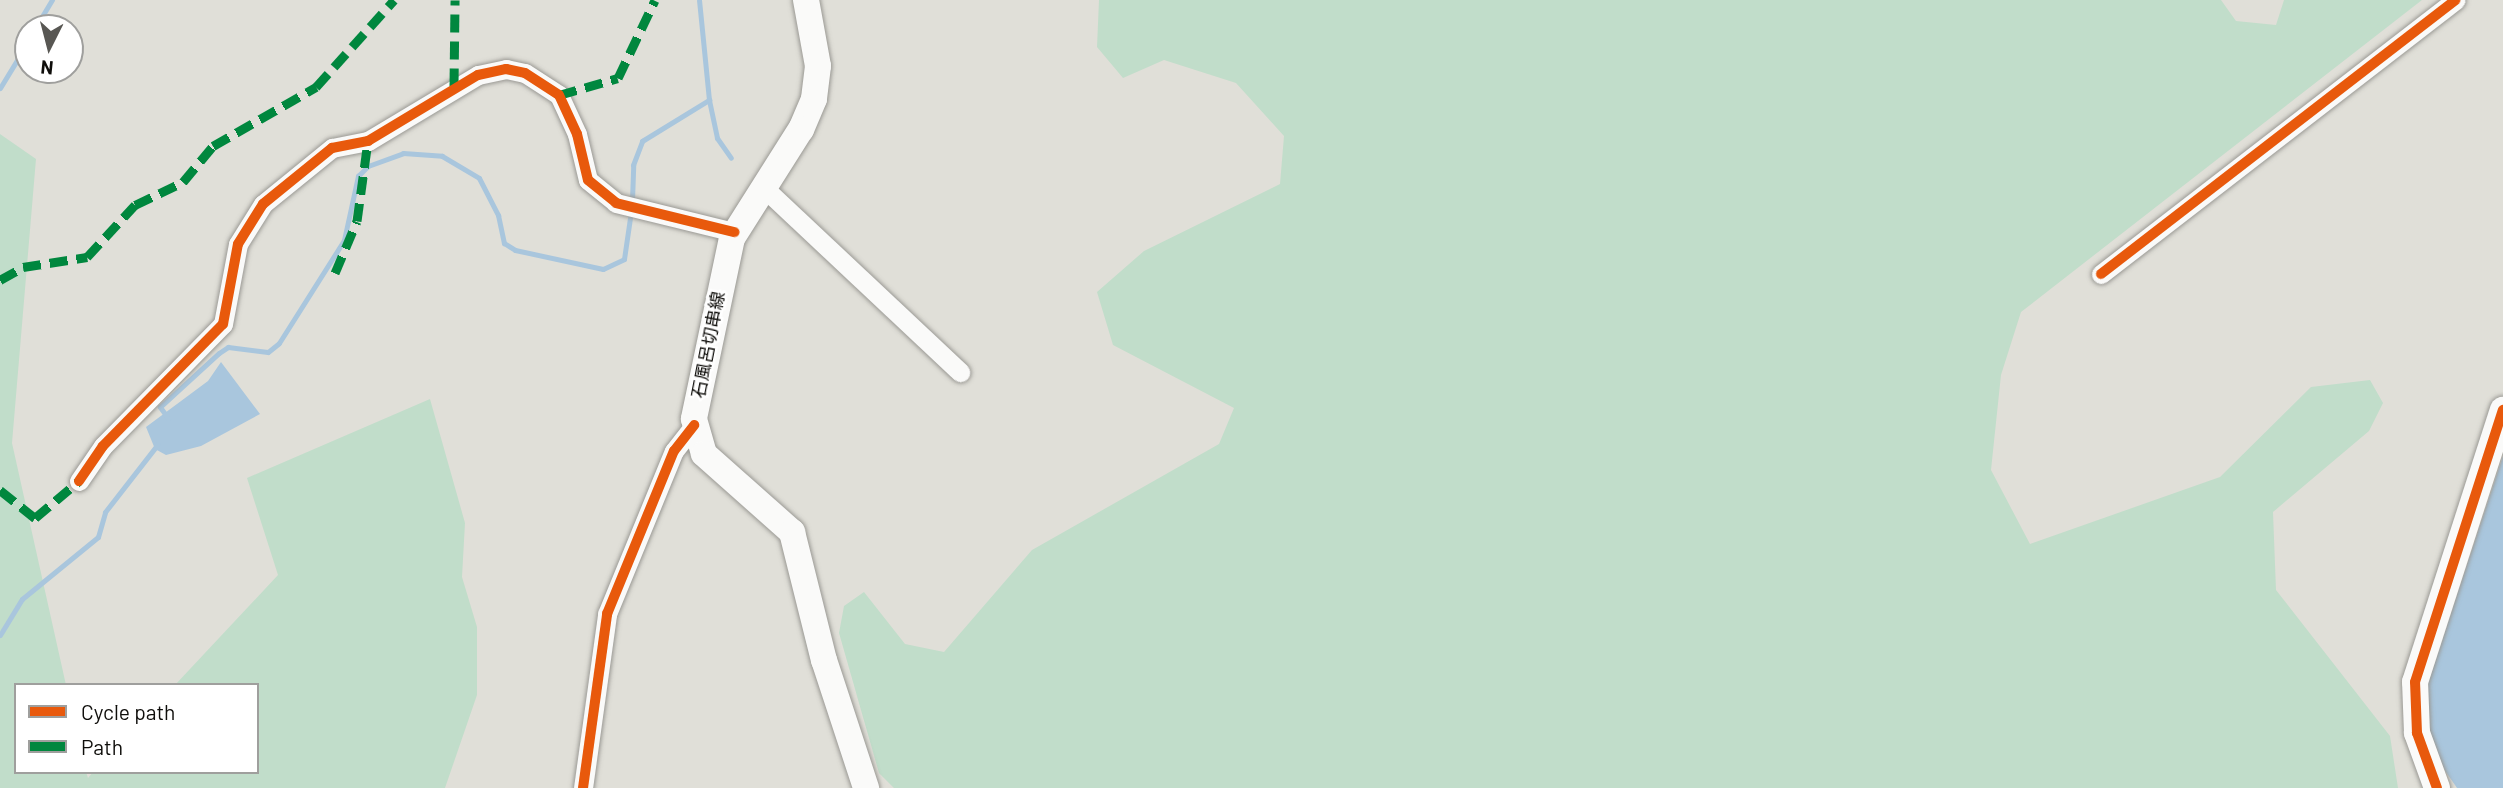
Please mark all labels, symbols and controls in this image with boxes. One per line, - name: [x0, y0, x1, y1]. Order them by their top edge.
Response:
- north arrow: [14, 14, 84, 84]
- text: N: [39, 56, 54, 80]
- street label: 石風呂切串線: [687, 290, 729, 400]
- legend: [14, 683, 259, 774]
- text: Cycle path: [81, 699, 175, 724]
- text: Path: [81, 734, 123, 759]

